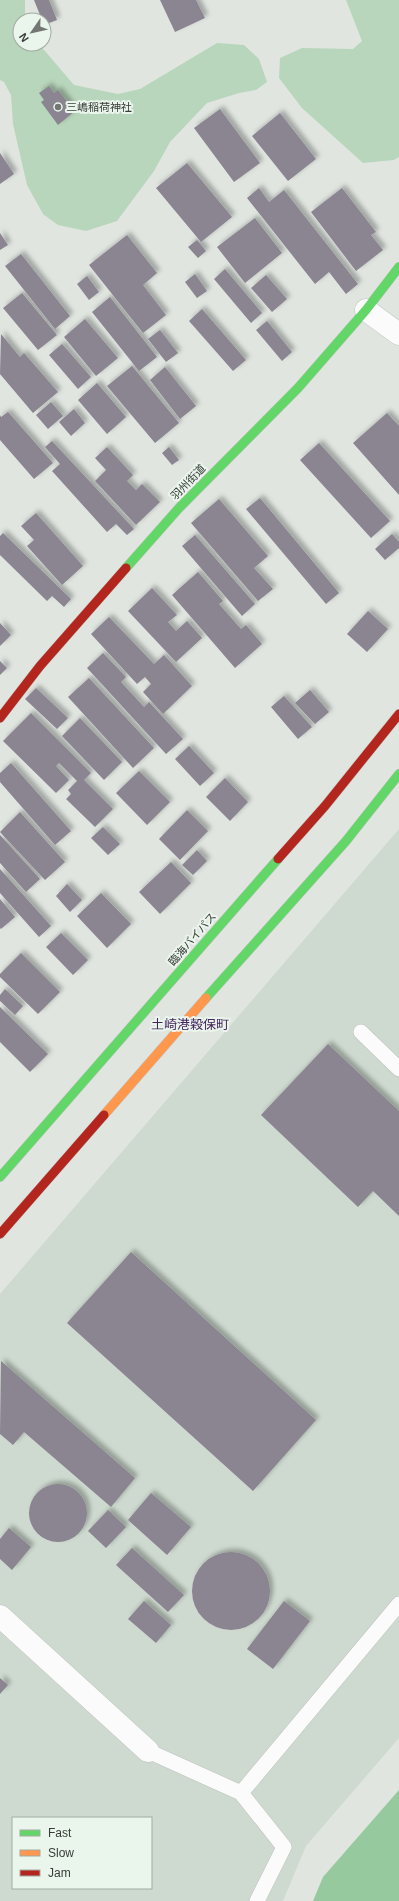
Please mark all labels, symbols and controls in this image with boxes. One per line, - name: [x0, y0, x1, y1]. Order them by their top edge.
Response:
- north arrow: [12, 12, 52, 52]
- text: N: [16, 31, 31, 44]
- place label: 三嶋稲荷神社: [66, 101, 132, 113]
- marker: 三嶋稲荷神社: [53, 102, 63, 112]
- street label: 羽州街道: [168, 462, 208, 502]
- street label: 臨海バイパス: [166, 910, 218, 968]
- district label: 土崎港穀保町: [151, 1017, 229, 1032]
- legend: [12, 1817, 152, 1889]
- text: Fast: [48, 1826, 72, 1840]
- text: Slow: [48, 1846, 74, 1860]
- text: Jam: [48, 1866, 71, 1880]

